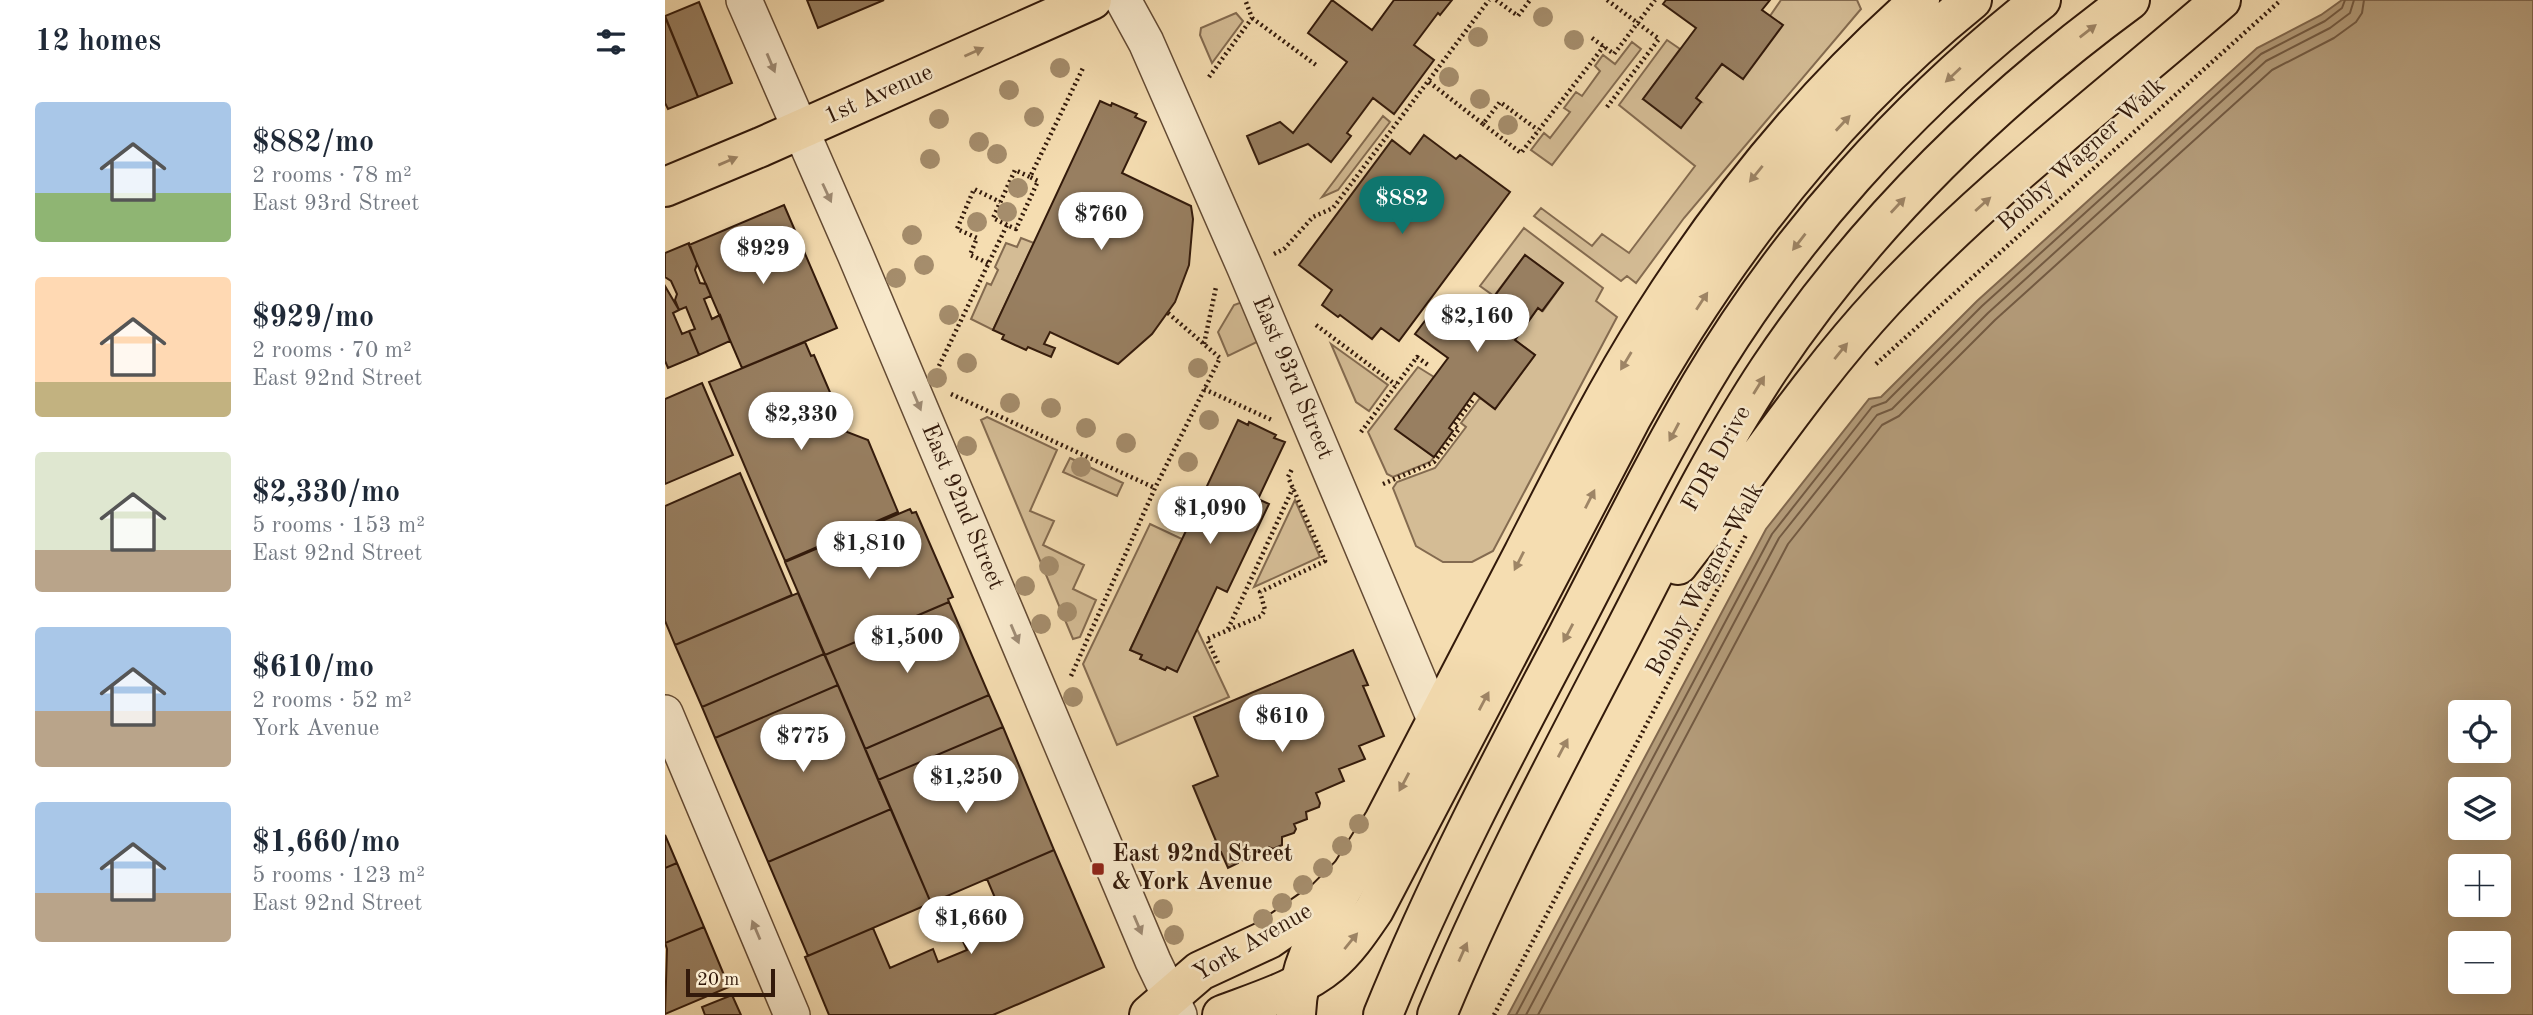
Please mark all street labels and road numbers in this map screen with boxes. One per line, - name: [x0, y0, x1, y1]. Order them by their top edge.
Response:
- street label: 1st Avenue: [821, 61, 937, 129]
- street label: Bobby Wagner Walk: [1994, 74, 2170, 236]
- street label: East 93rd Street: [1247, 293, 1337, 463]
- street label: FDR Drive: [1678, 402, 1756, 516]
- street label: East 92nd Street: [916, 421, 1008, 593]
- street label: Bobby Wagner Walk: [1643, 480, 1769, 680]
- street label: York Avenue: [1189, 899, 1317, 987]

